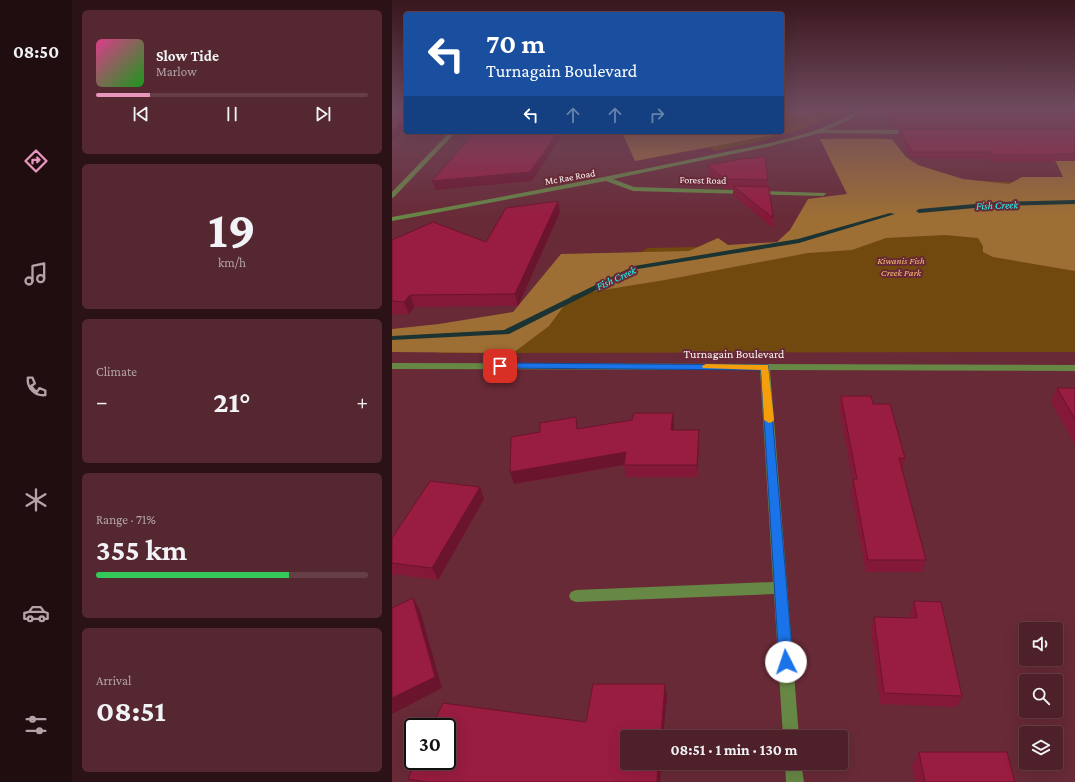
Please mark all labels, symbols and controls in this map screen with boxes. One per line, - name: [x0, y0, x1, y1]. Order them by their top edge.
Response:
- icon: left: [420, 28, 472, 80]
- text: 70 m: [486, 28, 545, 59]
- text: 08:50: [13, 42, 59, 62]
- text: Slow Tide: [156, 48, 219, 64]
- text: Turnagain Boulevard: [486, 61, 637, 81]
- text: Marlow: [156, 64, 197, 79]
- icon: previous: [130, 103, 152, 125]
- icon: pause: [221, 103, 243, 125]
- icon: next: [312, 103, 334, 125]
- icon: left: [520, 104, 542, 126]
- icon: ahead: [562, 104, 584, 126]
- icon: ahead: [604, 104, 626, 126]
- icon: right: [646, 104, 668, 126]
- icon: directions: [22, 147, 50, 175]
- street label: Mc Rae Road: [544, 167, 597, 187]
- street label: Forest Road: [680, 174, 727, 186]
- water label: Fish Creek: [976, 198, 1020, 212]
- text: 19: [208, 200, 256, 258]
- text: km/h: [218, 255, 246, 270]
- park label: Kiwanis Fish Creek Park: [877, 255, 925, 278]
- icon: music: [22, 260, 50, 288]
- water label: Fish Creek: [594, 263, 639, 292]
- street label: Turnagain Boulevard: [684, 347, 785, 361]
- pin: [483, 349, 517, 383]
- icon: arrive: [489, 355, 511, 377]
- text: Climate: [96, 364, 137, 379]
- icon: phone: [22, 373, 50, 401]
- text: 21°: [213, 385, 251, 418]
- text: −: [96, 389, 108, 414]
- text: +: [356, 389, 368, 414]
- icon: climate: [22, 486, 50, 514]
- text: Range · 71%: [96, 512, 156, 527]
- text: 355 km: [96, 533, 187, 566]
- icon: car: [22, 599, 50, 627]
- map controls: [1019, 622, 1063, 770]
- button: sound: [1019, 622, 1063, 666]
- position arrow: [765, 641, 807, 683]
- text: Arrival: [96, 673, 131, 688]
- button: search: [1019, 674, 1063, 718]
- text: 08:51: [96, 694, 166, 727]
- icon: filters: [22, 711, 50, 739]
- speed limit sign: 30: [404, 718, 456, 770]
- button: layers: [1019, 726, 1063, 770]
- text: 08:51 · 1 min · 130 m: [671, 742, 797, 758]

